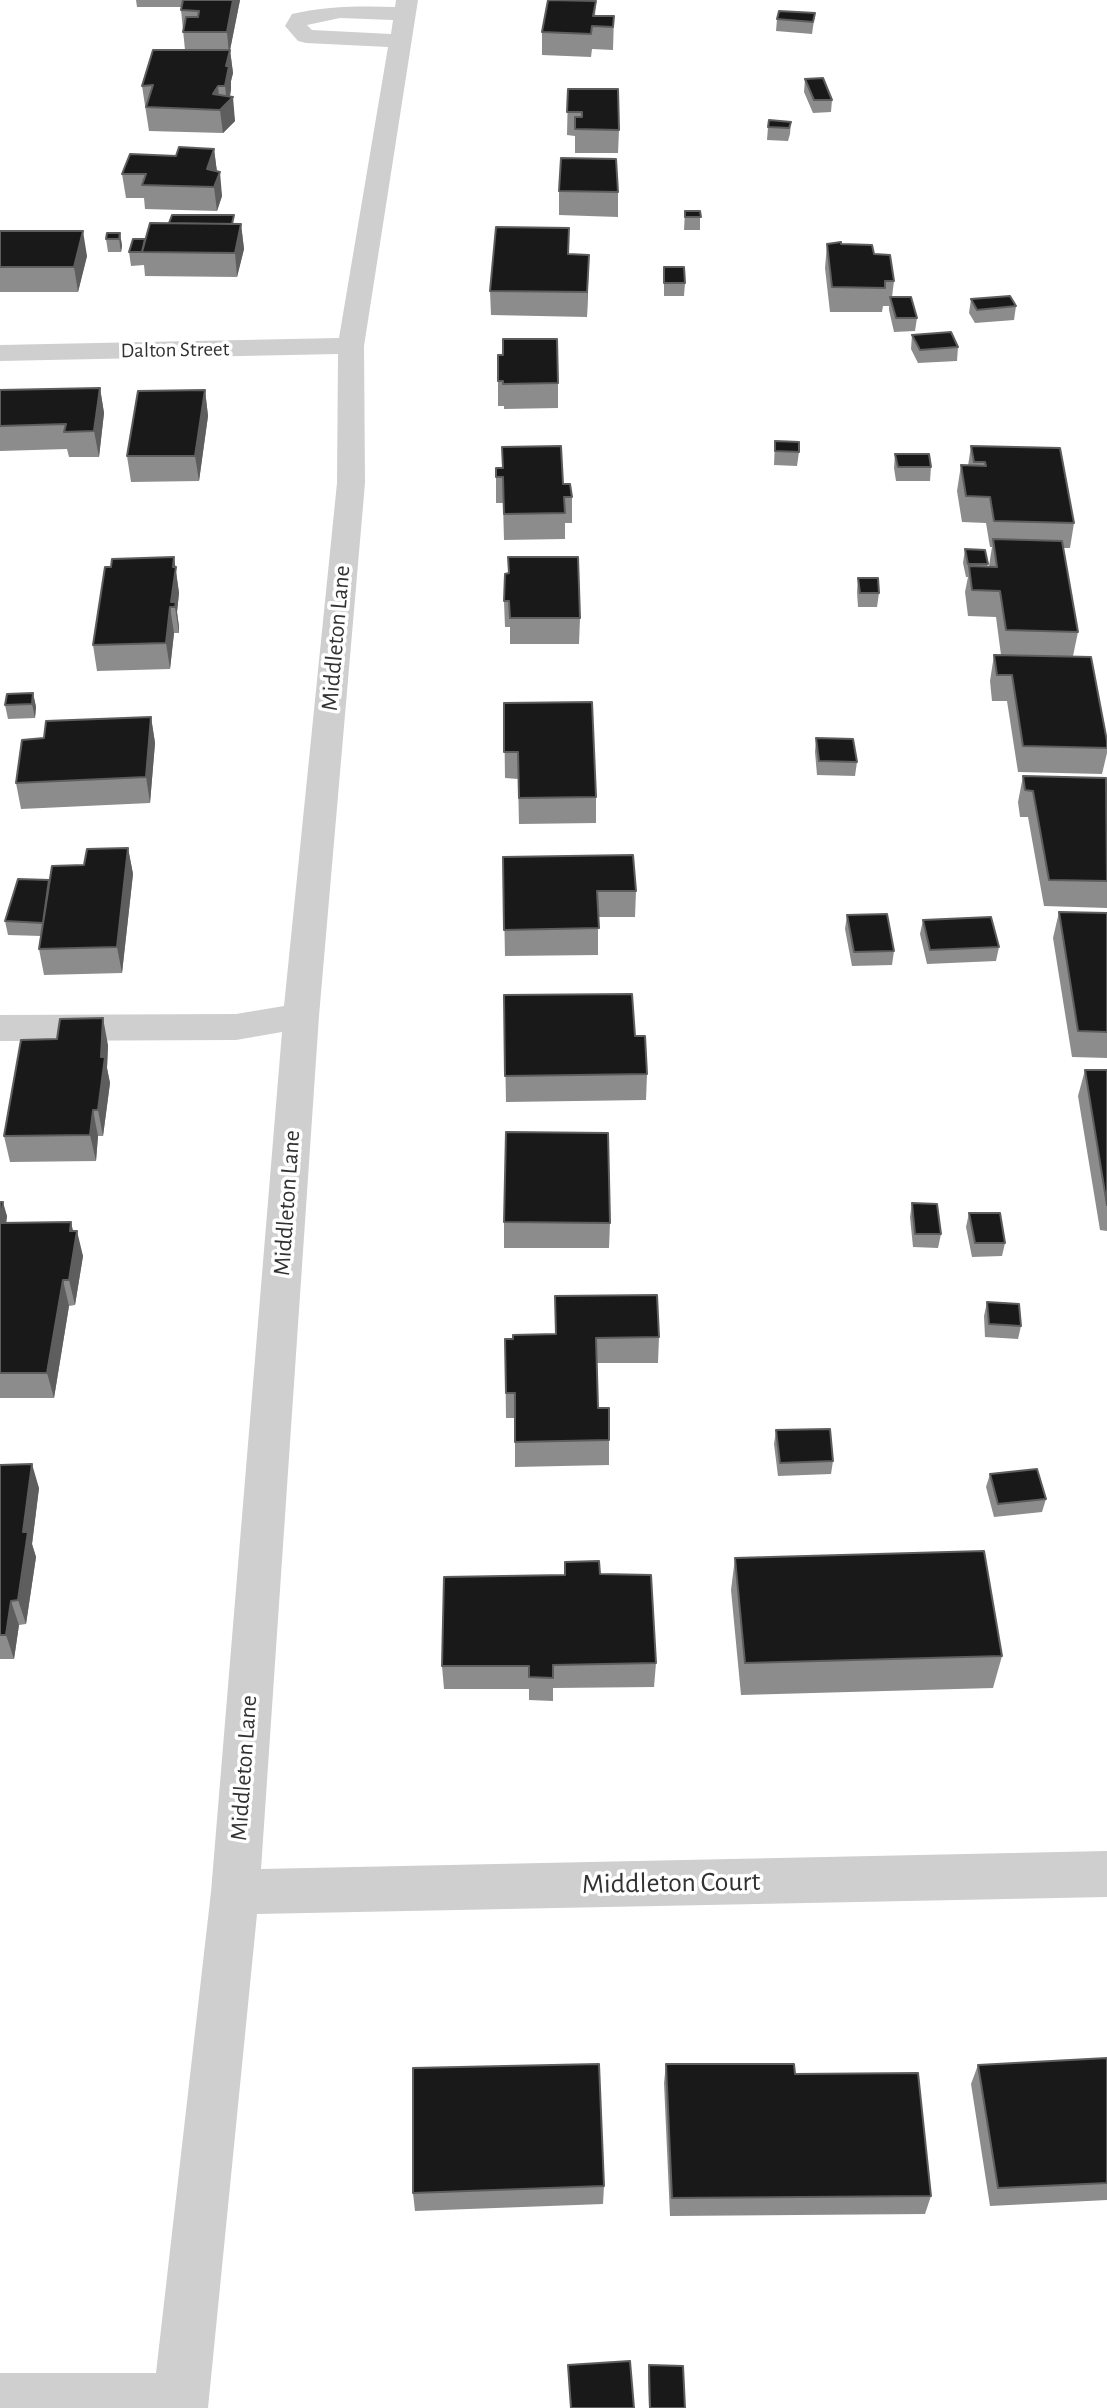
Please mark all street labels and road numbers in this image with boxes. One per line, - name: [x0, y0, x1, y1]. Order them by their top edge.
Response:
- street label: Dalton Street: [120, 336, 230, 364]
- street label: Middleton Lane: [315, 564, 357, 712]
- street label: Middleton Lane: [268, 1129, 306, 1277]
- street label: Middleton Lane: [225, 1694, 263, 1842]
- street label: Middleton Court: [581, 1865, 761, 1901]

